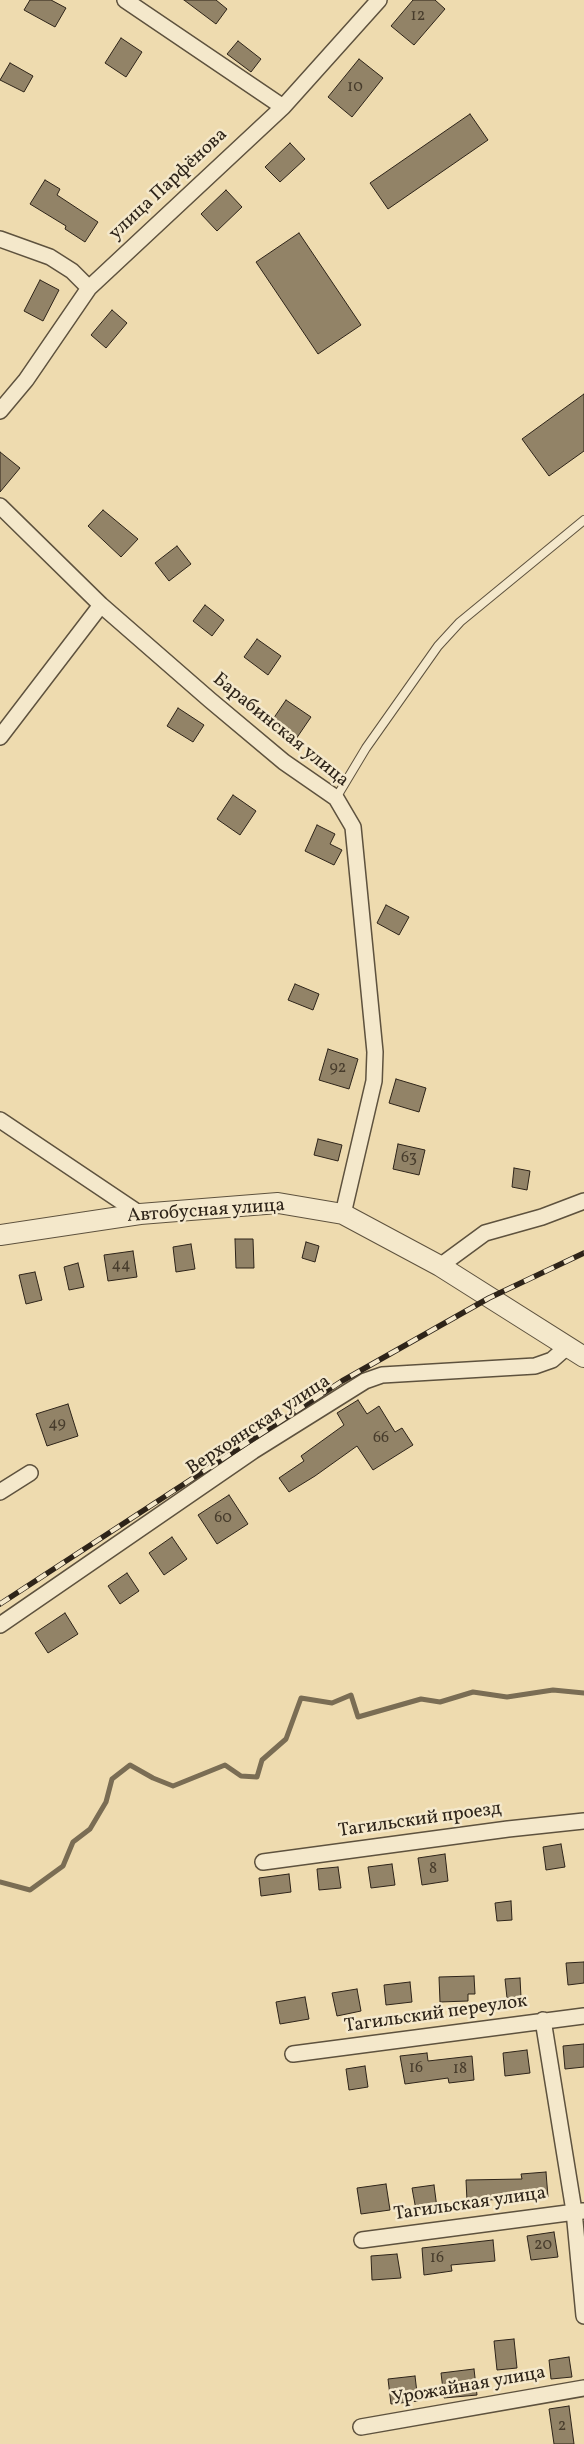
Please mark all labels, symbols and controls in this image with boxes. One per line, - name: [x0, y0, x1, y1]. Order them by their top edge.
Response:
- house number: 12: [411, 7, 425, 27]
- house number: 10: [347, 78, 363, 98]
- street label: улица Парфёнова: [105, 124, 233, 246]
- street label: Барабинская улица: [207, 669, 353, 793]
- house number: 92: [330, 1059, 346, 1079]
- house number: 63: [401, 1149, 417, 1169]
- street label: Автобусная улица: [126, 1195, 286, 1229]
- house number: 44: [111, 1256, 131, 1276]
- street label: Верхоянская улица: [183, 1371, 335, 1481]
- house number: 49: [48, 1415, 66, 1435]
- house number: 66: [373, 1429, 389, 1449]
- house number: 60: [214, 1509, 232, 1529]
- street label: Тагильский проезд: [337, 1798, 503, 1844]
- house number: 8: [429, 1860, 437, 1880]
- street label: Тагильский переулок: [343, 1991, 529, 2039]
- house number: 16: [409, 2059, 423, 2079]
- house number: 18: [453, 2060, 467, 2080]
- street label: Тагильская улица: [392, 2183, 548, 2227]
- house number: 20: [534, 2236, 552, 2256]
- house number: 16: [430, 2249, 444, 2269]
- street label: Урожайная улица: [391, 2362, 547, 2412]
- house number: 2: [558, 2417, 566, 2437]

